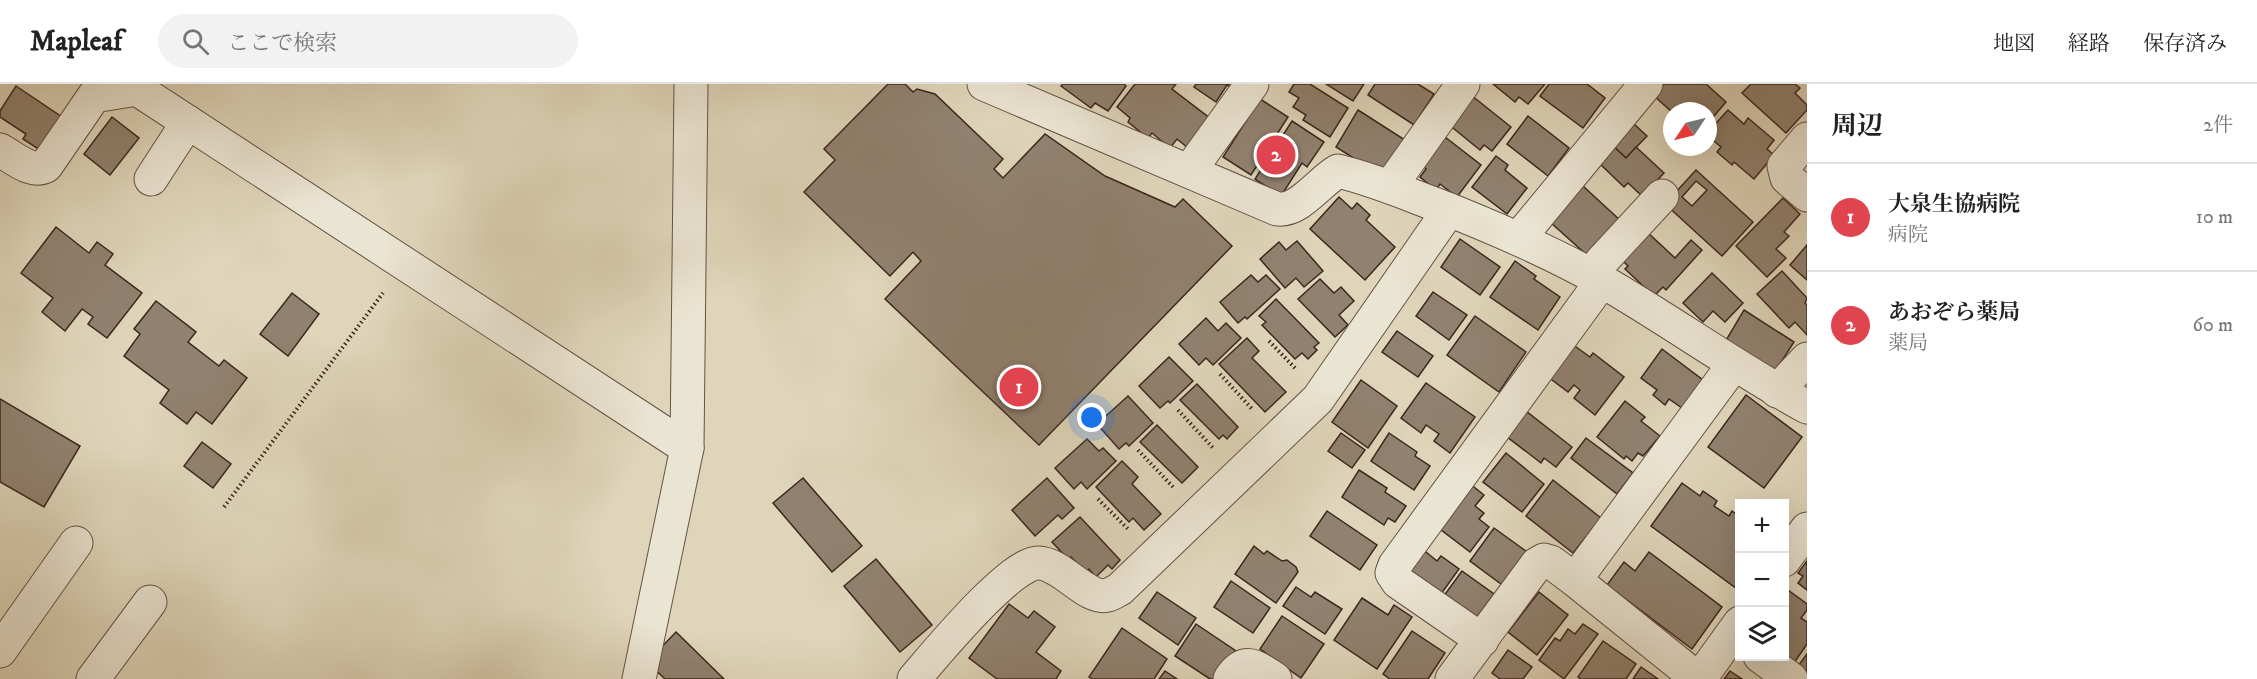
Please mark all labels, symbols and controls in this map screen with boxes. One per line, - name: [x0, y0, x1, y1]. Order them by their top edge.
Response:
- search box: [158, 14, 578, 68]
- text: Mapleaf: [30, 24, 122, 59]
- icon: search: [179, 25, 212, 58]
- text: ここで検索: [227, 30, 337, 57]
- text: 地図: [1993, 31, 2035, 57]
- text: 経路: [2068, 31, 2110, 57]
- text: 保存済み: [2143, 31, 2227, 57]
- north arrow: [1663, 102, 1717, 156]
- text: 周辺: [1831, 110, 1883, 143]
- text: 2件: [2203, 113, 2233, 138]
- pin: 2: [1256, 132, 1296, 178]
- text: 大泉生協病院: [1888, 191, 2020, 218]
- text: 1: [1847, 205, 1854, 230]
- text: 10 m: [2196, 205, 2233, 230]
- text: 病院: [1888, 223, 1928, 248]
- text: あおぞら薬局: [1888, 299, 2020, 326]
- text: 2: [1846, 313, 1855, 338]
- text: 60 m: [2193, 313, 2233, 338]
- text: 薬局: [1888, 331, 1928, 356]
- pin: 1: [1000, 364, 1038, 410]
- your location: [1077, 403, 1106, 432]
- map controls: [1735, 499, 1789, 661]
- button: +: [1735, 499, 1789, 553]
- button: −: [1735, 553, 1789, 607]
- button: layers: [1735, 607, 1789, 661]

